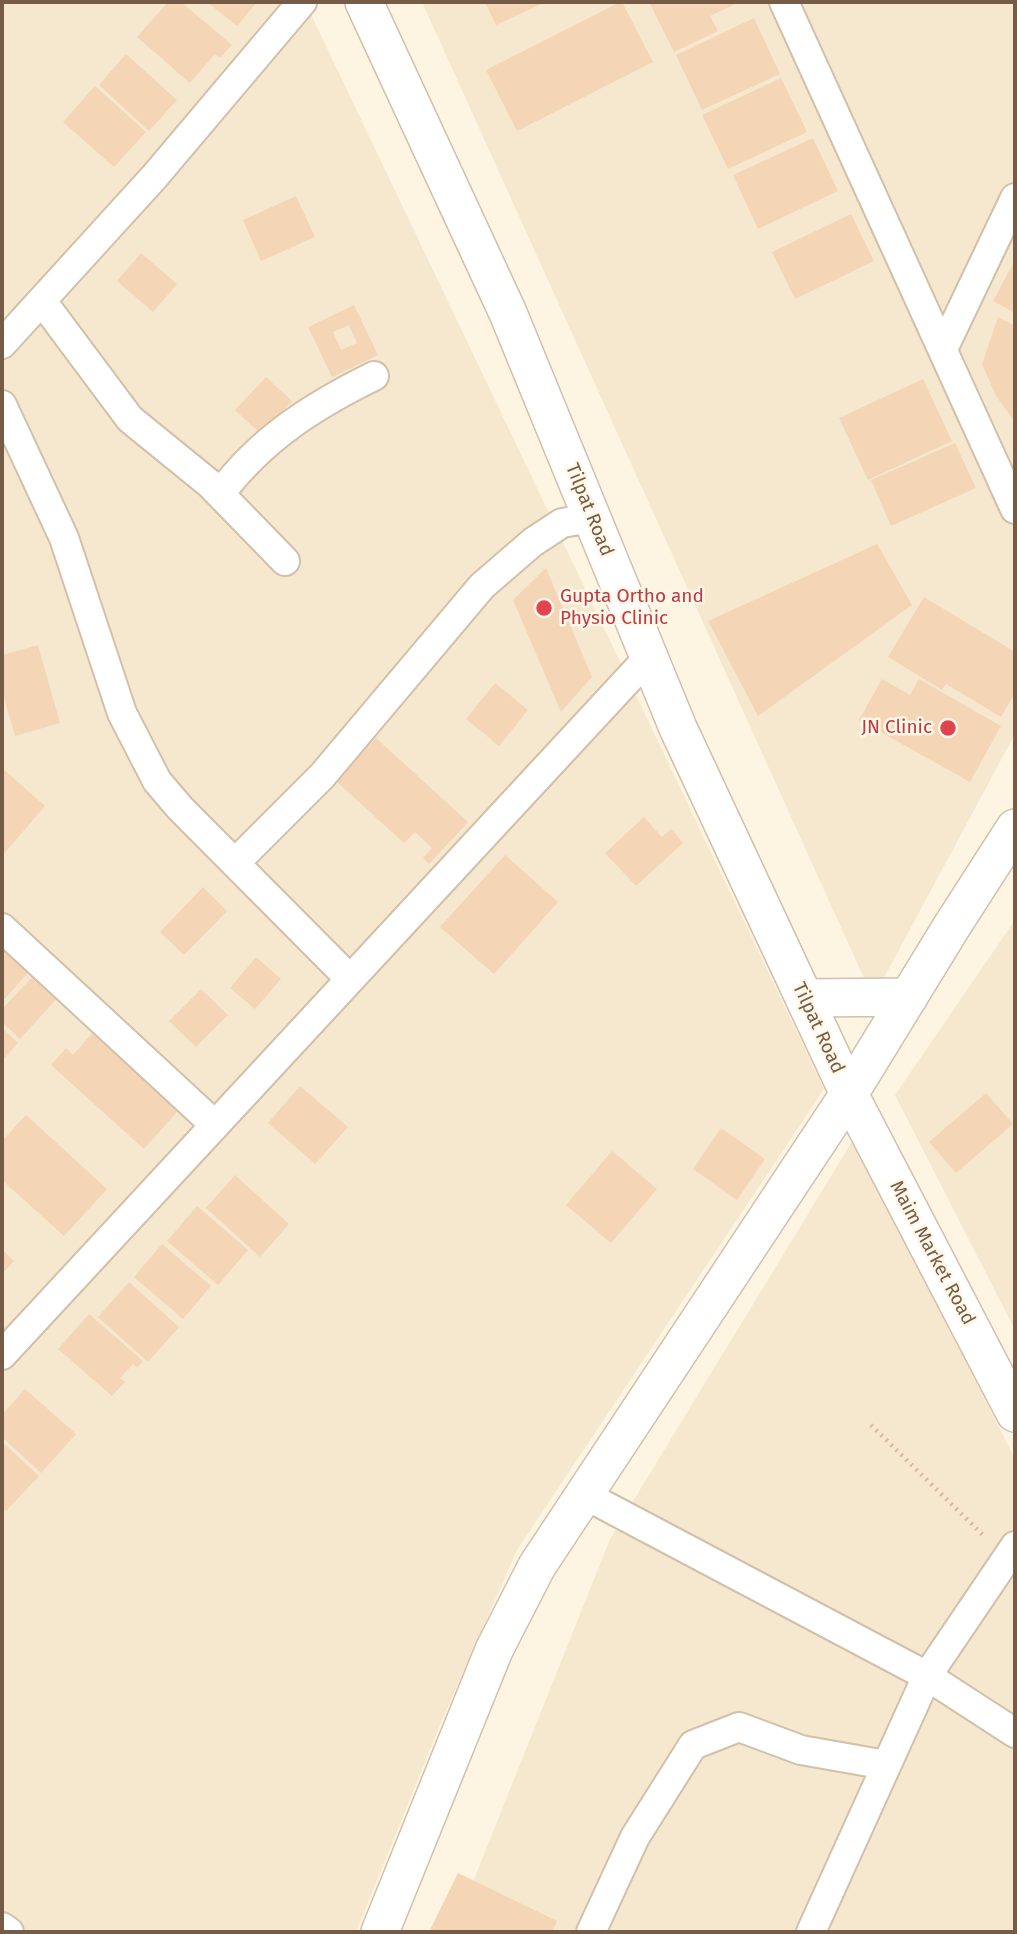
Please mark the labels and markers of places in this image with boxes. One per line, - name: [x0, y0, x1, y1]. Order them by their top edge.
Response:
- place label: Gupta Ortho and Physio Clinic: [560, 586, 704, 630]
- marker: Gupta Ortho and Physio Clinic: [534, 598, 554, 618]
- place label: JN Clinic: [861, 717, 932, 739]
- marker: JN Clinic: [938, 718, 958, 738]

